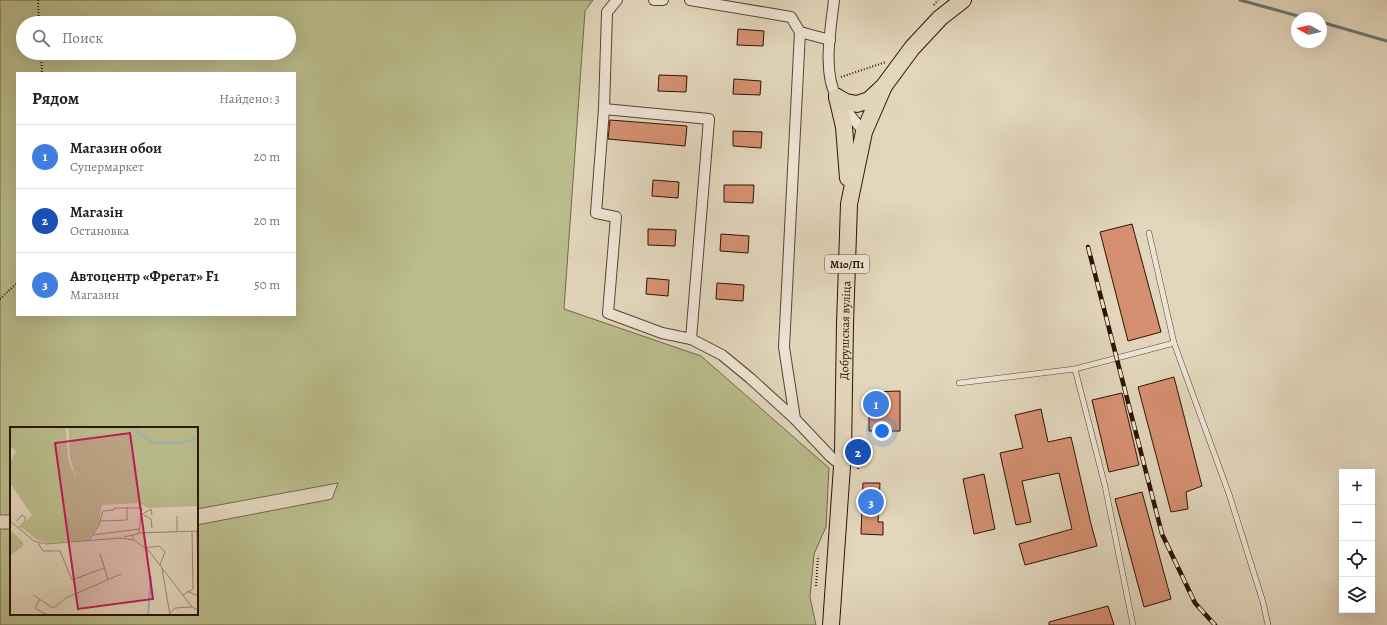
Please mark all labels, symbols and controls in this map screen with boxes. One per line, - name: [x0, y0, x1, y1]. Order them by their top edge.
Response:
- north arrow: [1291, 12, 1327, 48]
- search box: [16, 16, 296, 60]
- icon: search: [30, 27, 52, 49]
- text: Поиск: [62, 28, 103, 48]
- text: Рядом: [32, 87, 79, 110]
- text: Найдено: 3: [219, 90, 280, 107]
- text: Магазин обои: [70, 138, 162, 158]
- text: 1: [43, 148, 47, 165]
- text: 20 m: [254, 148, 280, 165]
- text: Супермаркет: [70, 158, 144, 175]
- text: Магазін: [70, 202, 123, 222]
- text: 2: [42, 212, 48, 229]
- text: 20 m: [254, 212, 280, 229]
- text: Остановка: [70, 222, 129, 239]
- road number: М10/П1: [825, 255, 869, 273]
- text: Автоцентр «Фрегат» F1: [70, 266, 219, 286]
- text: 3: [42, 276, 48, 293]
- text: 50 m: [254, 276, 280, 293]
- street label: Добрушская вуліца: [836, 280, 854, 380]
- text: Магазин: [70, 286, 119, 303]
- pin: 1: [863, 389, 889, 419]
- your location: [872, 421, 892, 441]
- inset map: [10, 427, 198, 615]
- pin: 2: [845, 437, 871, 467]
- map controls: [1339, 469, 1375, 613]
- button: +: [1339, 469, 1375, 505]
- pin: 3: [858, 487, 884, 517]
- button: −: [1339, 505, 1375, 541]
- button: locate: [1339, 541, 1375, 577]
- button: layers: [1339, 577, 1375, 613]

